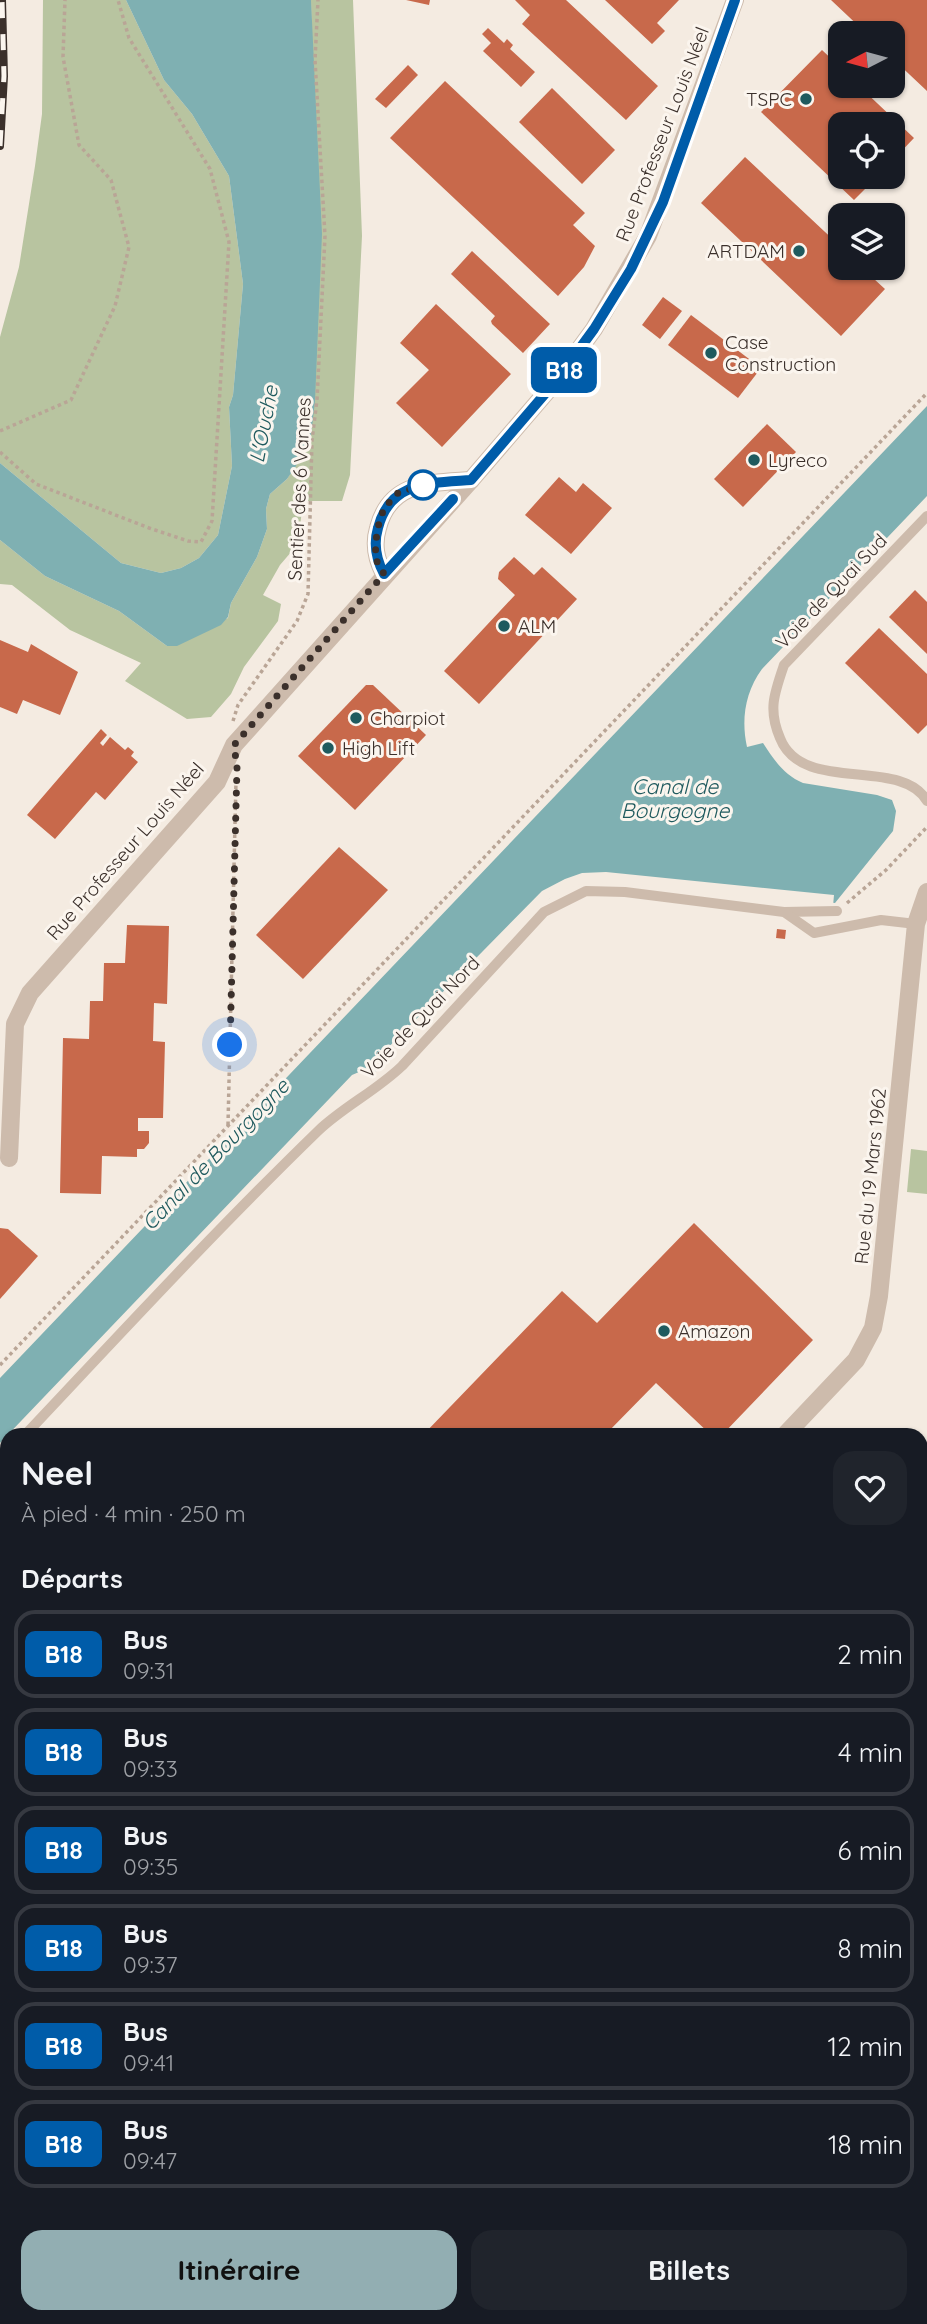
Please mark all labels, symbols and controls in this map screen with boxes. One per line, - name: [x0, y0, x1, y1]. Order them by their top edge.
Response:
- north arrow: [828, 21, 905, 98]
- map controls: [828, 21, 905, 280]
- street label: Rue Professeur Louis Néel: [610, 23, 714, 245]
- place label: TSPC: [746, 87, 792, 111]
- marker: TSPC: [798, 91, 814, 107]
- button: locate: [828, 112, 905, 189]
- button: layers: [828, 203, 905, 280]
- place label: ARTDAM: [707, 239, 785, 263]
- marker: ARTDAM: [791, 243, 807, 259]
- place label: Case Construction: [725, 330, 836, 376]
- marker: Case Construction: [703, 345, 719, 361]
- line badge: B18: [524, 347, 604, 393]
- text: B18: [545, 355, 583, 385]
- water label: L'Ouche: [243, 382, 283, 465]
- street label: Sentier des 6 Vannes: [282, 397, 316, 581]
- place label: Lyreco: [768, 448, 827, 472]
- marker: Lyreco: [746, 452, 762, 468]
- unlabelled marker: [408, 470, 438, 500]
- street label: Voie de Quai Sud: [770, 529, 892, 653]
- place label: ALM: [518, 614, 556, 638]
- marker: ALM: [496, 618, 512, 634]
- place label: Charpiot: [370, 706, 446, 730]
- marker: Charpiot: [348, 710, 364, 726]
- place label: High Lift: [342, 736, 415, 760]
- marker: High Lift: [320, 740, 336, 756]
- street label: Rue Professeur Louis Néel: [41, 757, 209, 945]
- water label: Canal de Bourgogne: [621, 773, 730, 823]
- street label: Voie de Quai Nord: [355, 951, 485, 1083]
- your location: [212, 1027, 247, 1062]
- water label: Canal de Bourgogne: [136, 1072, 295, 1235]
- street label: Rue du 19 Mars 1962: [849, 1087, 891, 1265]
- place label: Amazon: [678, 1319, 751, 1343]
- marker: Amazon: [656, 1323, 672, 1339]
- button: heart: [833, 1451, 907, 1525]
- text: Neel: [21, 1452, 93, 1493]
- text: À pied · 4 min · 250 m: [21, 1499, 246, 1528]
- text: Départs: [21, 1562, 123, 1595]
- text: Bus: [123, 1623, 168, 1656]
- text: 2 min: [837, 1638, 903, 1671]
- text: B18: [44, 1639, 83, 1669]
- text: 09:31: [123, 1656, 174, 1685]
- text: Bus: [123, 1721, 168, 1754]
- text: 4 min: [838, 1736, 903, 1769]
- text: B18: [44, 1737, 83, 1767]
- text: 09:33: [123, 1754, 178, 1783]
- text: Bus: [123, 1819, 168, 1852]
- text: 6 min: [838, 1834, 903, 1867]
- text: B18: [44, 1835, 83, 1865]
- text: 09:35: [123, 1852, 178, 1881]
- text: Bus: [123, 1917, 168, 1950]
- text: 8 min: [838, 1932, 903, 1965]
- text: B18: [44, 1933, 83, 1963]
- text: 09:37: [123, 1950, 178, 1979]
- text: Bus: [123, 2015, 168, 2048]
- text: 12 min: [828, 2030, 903, 2063]
- text: B18: [44, 2031, 83, 2061]
- text: 09:41: [123, 2048, 174, 2077]
- text: Bus: [123, 2113, 168, 2146]
- text: 18 min: [828, 2128, 903, 2161]
- text: B18: [44, 2129, 83, 2159]
- text: 09:47: [123, 2146, 177, 2175]
- button: Itinéraire: [21, 2230, 457, 2310]
- button: Billets: [471, 2230, 907, 2310]

